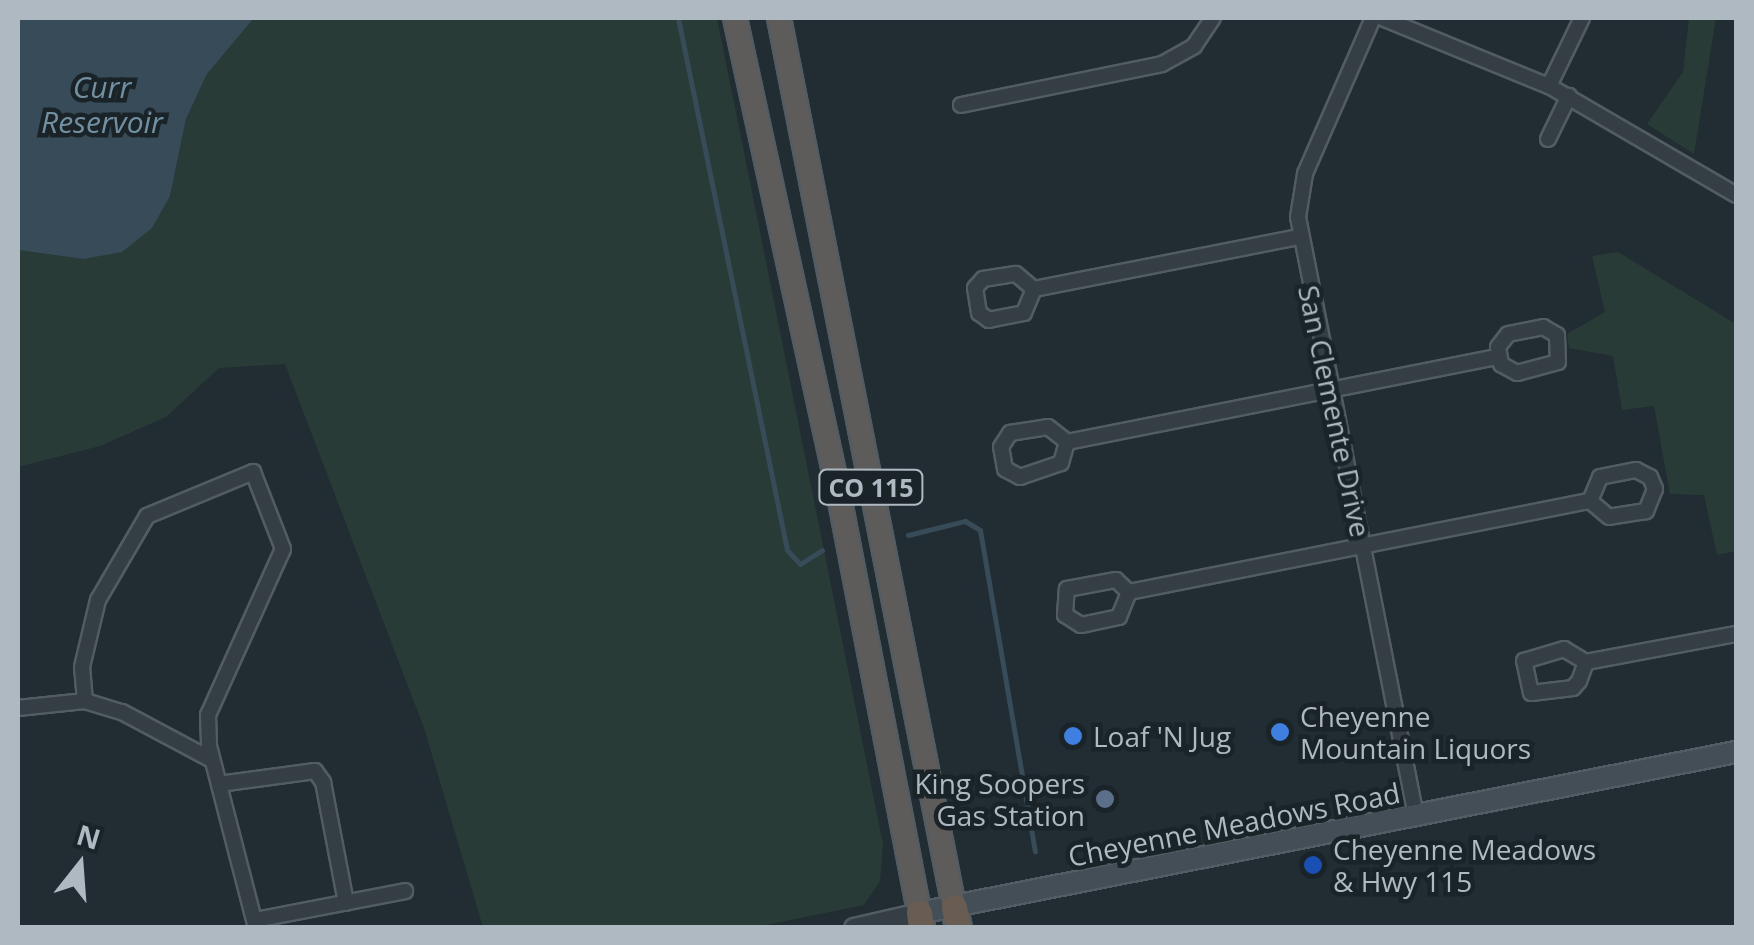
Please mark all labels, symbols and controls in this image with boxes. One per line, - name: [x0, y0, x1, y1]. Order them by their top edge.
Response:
- water label: Curr Reservoir: [41, 69, 163, 140]
- street label: San Clemente Drive: [1292, 282, 1378, 540]
- road number: CO 115: [816, 467, 926, 507]
- place label: Cheyenne Mountain Liquors: [1300, 699, 1531, 765]
- place label: Loaf 'N Jug: [1093, 719, 1231, 753]
- marker: Cheyenne Mountain Liquors: [1269, 721, 1291, 743]
- marker: Loaf 'N Jug: [1062, 725, 1084, 747]
- place label: King Soopers Gas Station: [914, 766, 1085, 832]
- street label: Cheyenne Meadows Road: [1065, 775, 1403, 873]
- marker: King Soopers Gas Station: [1094, 788, 1116, 810]
- north arrow: [30, 815, 130, 915]
- text: N: [72, 815, 105, 858]
- place label: Cheyenne Meadows & Hwy 115: [1333, 832, 1596, 898]
- marker: Cheyenne Meadows & Hwy 115: [1302, 854, 1324, 876]

